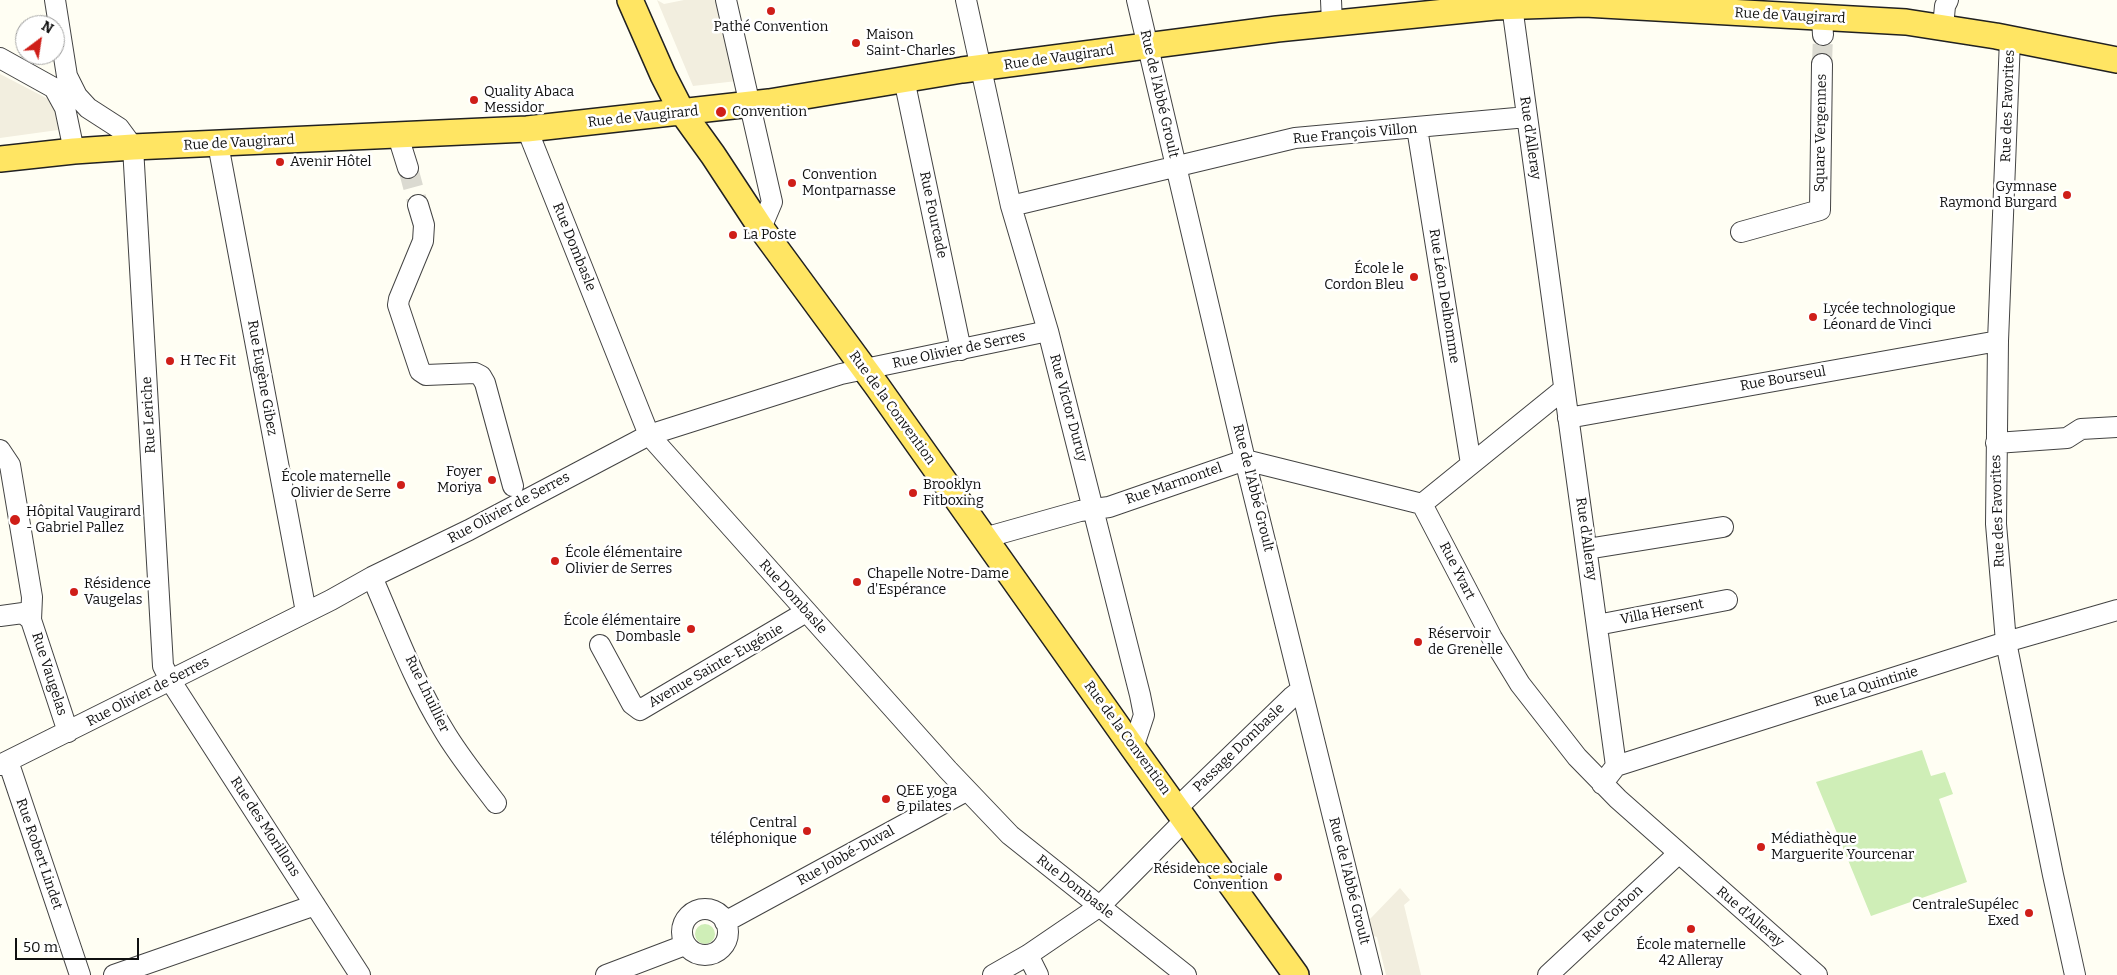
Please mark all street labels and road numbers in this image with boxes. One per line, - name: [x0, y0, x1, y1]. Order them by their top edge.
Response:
- street label: Rue de Vaugirard: [1734, 5, 1846, 27]
- street label: Rue de l'Abbé Groult: [1136, 28, 1182, 160]
- street label: Rue de Vaugirard: [1003, 42, 1115, 74]
- street label: Rue des Favorites: [1998, 49, 2018, 163]
- street label: Square Vergennes: [1812, 74, 1830, 192]
- street label: Rue d'Alleray: [1516, 95, 1544, 181]
- street label: Rue de Vaugirard: [587, 103, 699, 131]
- street label: Rue François Villon: [1292, 120, 1418, 148]
- street label: Rue de Vaugirard: [183, 132, 295, 154]
- street label: Rue Fourcade: [916, 170, 950, 260]
- street label: Rue Dombasle: [549, 200, 599, 294]
- street label: Rue Léon Delhomme: [1425, 228, 1463, 364]
- street label: Rue Eugène Gibez: [244, 319, 280, 437]
- street label: Rue Olivier de Serres: [891, 328, 1027, 372]
- street label: Rue de la Convention: [845, 348, 939, 468]
- street label: Rue Victor Duruy: [1046, 352, 1090, 464]
- street label: Rue Bourseul: [1739, 363, 1827, 395]
- street label: Rue Leriche: [139, 376, 159, 454]
- street label: Rue de l'Abbé Groult: [1229, 422, 1277, 554]
- street label: Rue des Favorites: [1988, 454, 2008, 568]
- street label: Rue Marmontel: [1124, 460, 1224, 508]
- street label: Rue Olivier de Serres: [445, 469, 573, 547]
- street label: Rue d'Alleray: [1572, 496, 1600, 582]
- street label: Rue Yvart: [1435, 539, 1479, 603]
- street label: Rue Dombasle: [755, 557, 831, 637]
- street label: Villa Hersent: [1619, 596, 1705, 628]
- street label: Avenue Sainte-Eugénie: [646, 620, 786, 712]
- street label: Rue Vaugelas: [28, 630, 70, 718]
- street label: Rue Lhuillier: [401, 653, 453, 735]
- street label: Rue Olivier de Serres: [84, 654, 212, 730]
- street label: Rue La Quintinie: [1812, 663, 1920, 711]
- street label: Rue de la Convention: [1080, 678, 1174, 798]
- street label: Passage Dombasle: [1190, 700, 1288, 796]
- street label: Rue des Morillons: [226, 774, 304, 880]
- street label: Rue Robert Lindet: [12, 796, 66, 912]
- street label: Rue de l'Abbé Groult: [1325, 815, 1373, 947]
- street label: Rue Jobbé-Duval: [795, 822, 897, 890]
- street label: Rue Dombasle: [1033, 852, 1117, 922]
- street label: Rue Corbon: [1580, 882, 1646, 946]
- street label: Rue d'Alleray: [1713, 883, 1787, 951]

